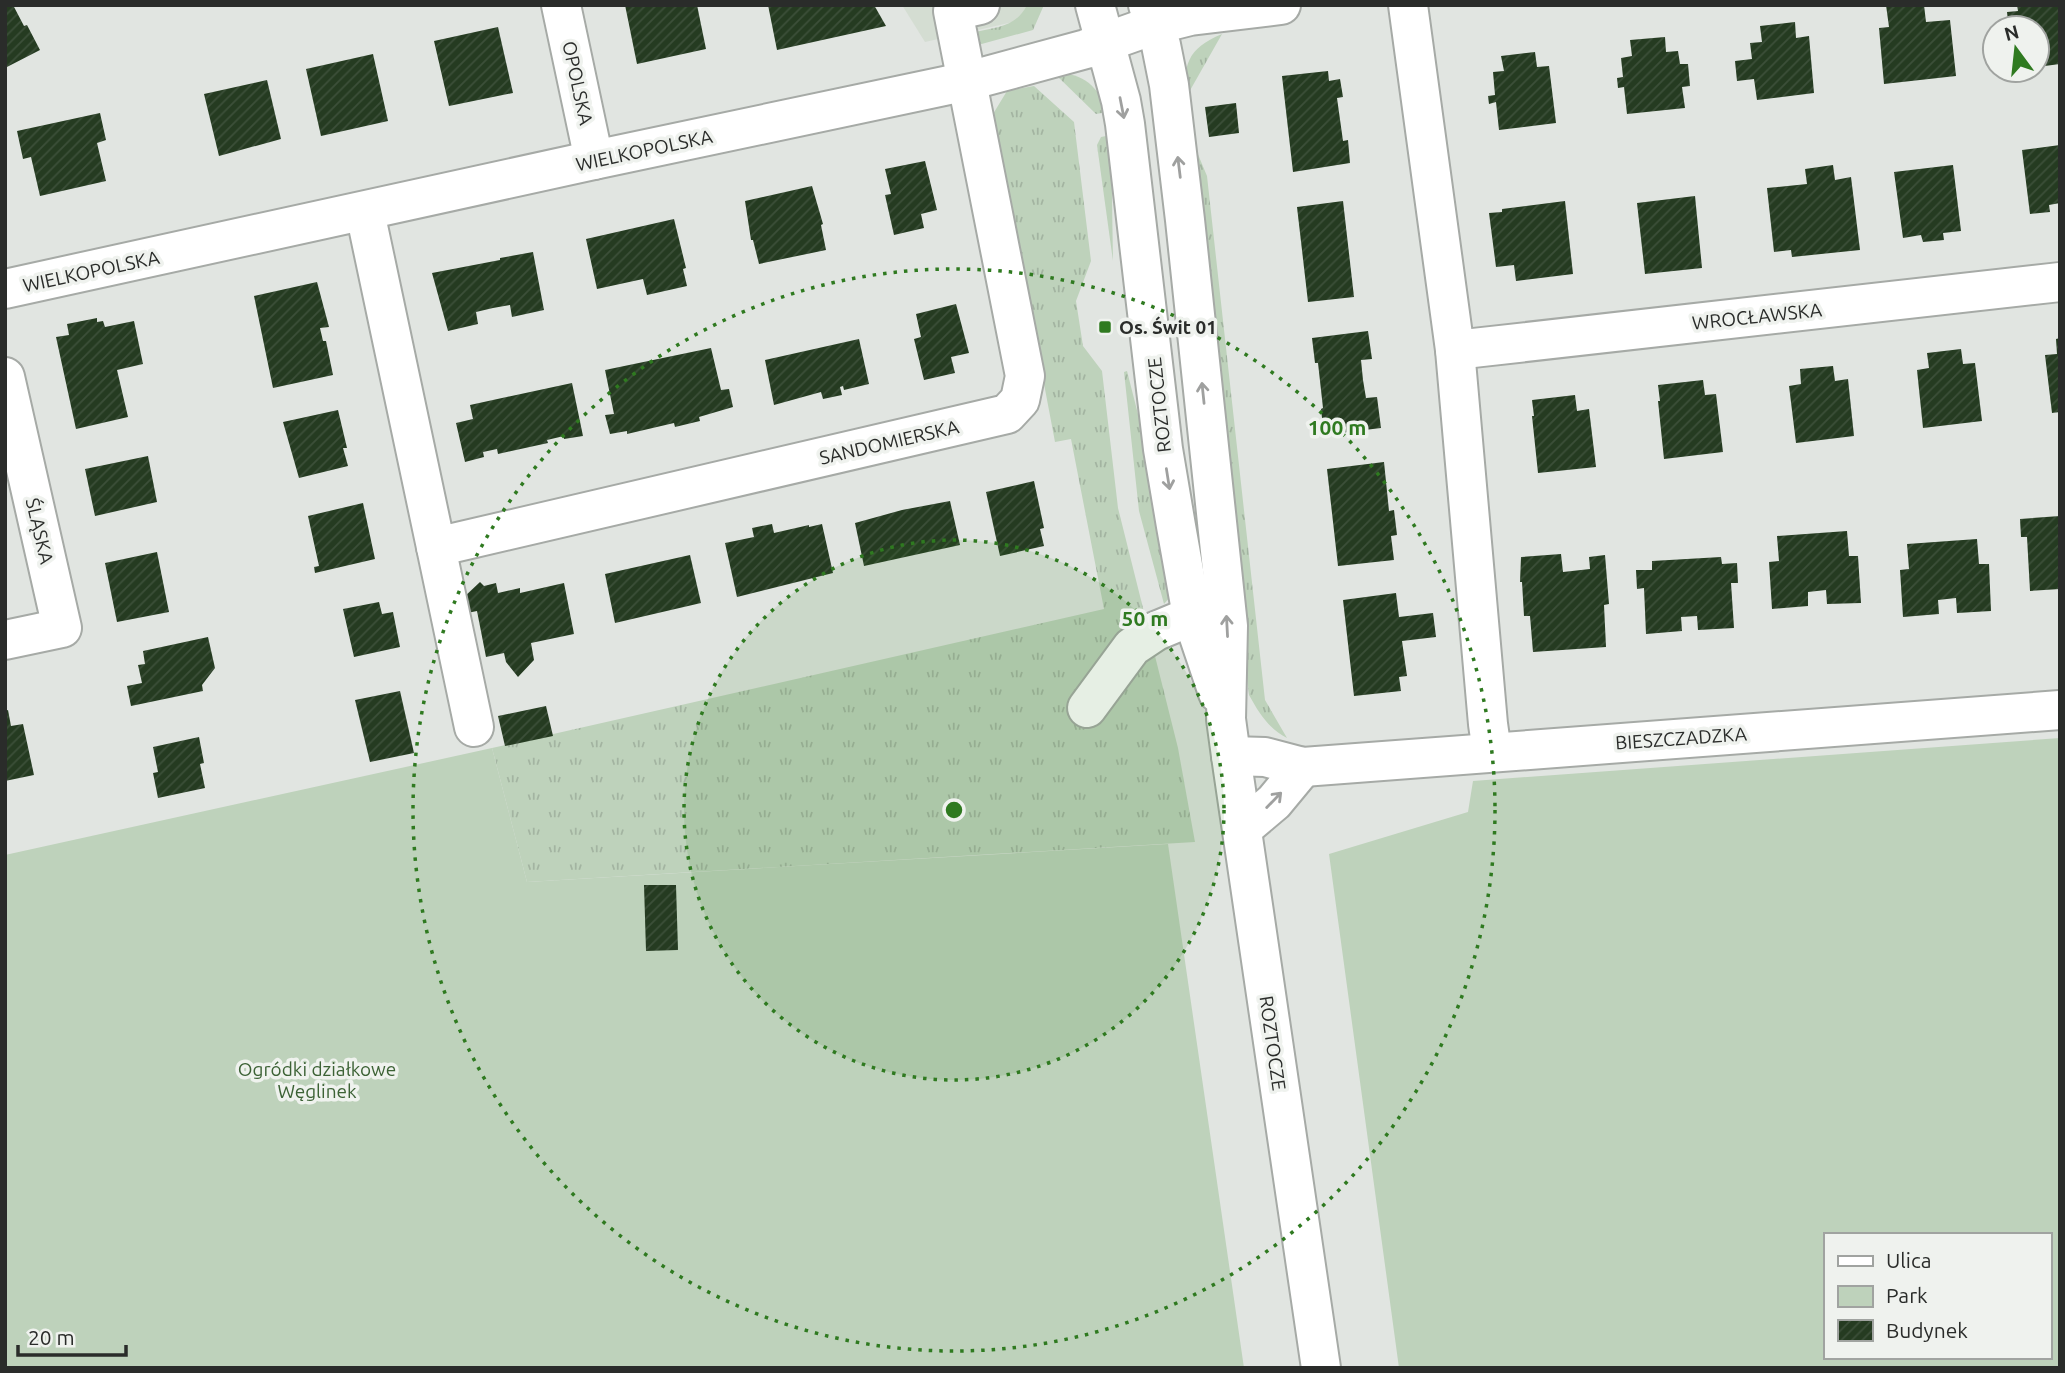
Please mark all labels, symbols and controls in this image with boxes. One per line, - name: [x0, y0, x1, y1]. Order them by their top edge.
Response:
- north arrow: [1981, 14, 2051, 84]
- text: N: [2002, 20, 2021, 45]
- street label: OPOLSKA: [558, 39, 598, 128]
- one-way arrow: [1116, 96, 1129, 119]
- street label: WIELKOPOLSKA: [574, 125, 715, 175]
- one-way arrow: [1172, 156, 1185, 179]
- street label: WIELKOPOLSKA: [21, 246, 162, 296]
- street label: WROCŁAWSKA: [1691, 298, 1824, 334]
- place label: Os. Świt 01: [1119, 316, 1217, 338]
- marker: Os. Świt 01: [1097, 319, 1113, 335]
- street label: ROZTOCZE: [1143, 356, 1175, 454]
- one-way arrow: [1196, 382, 1209, 405]
- street label: SANDOMIERSKA: [817, 415, 961, 469]
- text: 100 m: [1308, 415, 1366, 439]
- one-way arrow: [1162, 467, 1175, 490]
- street label: ŚLĄSKA: [22, 496, 58, 567]
- text: 50 m: [1122, 606, 1168, 630]
- one-way arrow: [1221, 615, 1234, 638]
- street label: BIESZCZADZKA: [1614, 722, 1748, 754]
- one-way arrow: [1266, 792, 1283, 809]
- centre of rings: [942, 798, 966, 822]
- street label: ROZTOCZE: [1255, 994, 1291, 1092]
- park label: Ogródki działkowe Węglinek: [238, 1058, 396, 1102]
- legend: [1824, 1233, 2051, 1359]
- text: Ulica: [1886, 1248, 1931, 1272]
- text: Park: [1886, 1283, 1928, 1307]
- scale bar: [18, 1314, 126, 1358]
- text: Budynek: [1886, 1318, 1968, 1342]
- text: 20 m: [28, 1325, 75, 1349]

